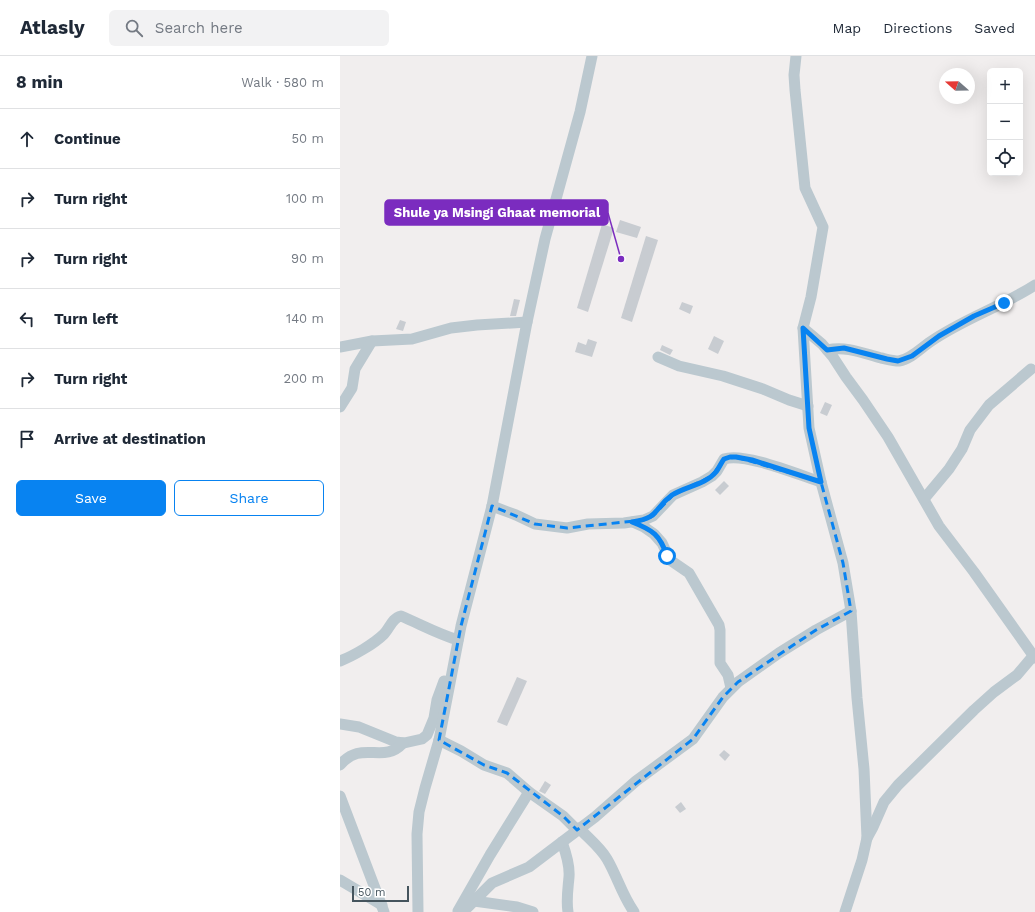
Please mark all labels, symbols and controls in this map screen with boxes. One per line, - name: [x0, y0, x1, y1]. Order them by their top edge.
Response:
- search box: [109, 10, 389, 46]
- text: Atlasly: [20, 16, 85, 39]
- icon: search: [123, 17, 145, 39]
- text: Search here: [155, 19, 243, 37]
- text: Map: [833, 20, 861, 36]
- text: Directions: [883, 20, 952, 36]
- text: Saved: [974, 20, 1015, 36]
- north arrow: [939, 68, 975, 104]
- map controls: [987, 68, 1023, 176]
- button: +: [987, 68, 1023, 104]
- text: 8 min: [16, 72, 63, 92]
- text: Walk · 580 m: [241, 75, 324, 90]
- button: −: [987, 104, 1023, 140]
- icon: ahead: [16, 128, 38, 150]
- text: Continue: [54, 130, 121, 148]
- text: 50 m: [292, 131, 324, 146]
- button: locate: [987, 140, 1023, 176]
- icon: right: [16, 188, 38, 210]
- text: Turn right: [54, 190, 127, 208]
- text: 100 m: [286, 191, 324, 206]
- callout: Shule ya Msingi Ghaat memorial: [385, 200, 608, 225]
- text: Shule ya Msingi Ghaat memorial: [394, 205, 601, 220]
- icon: right: [16, 248, 38, 270]
- text: Turn right: [54, 250, 127, 268]
- text: 90 m: [291, 251, 324, 266]
- route end: [995, 294, 1013, 312]
- icon: left: [16, 308, 38, 330]
- text: Turn left: [54, 310, 118, 328]
- text: 140 m: [286, 311, 324, 326]
- icon: right: [16, 368, 38, 390]
- text: Turn right: [54, 370, 127, 388]
- text: 200 m: [283, 371, 324, 386]
- icon: arrive: [16, 428, 38, 450]
- text: Arrive at destination: [54, 430, 206, 448]
- button: Save: [16, 480, 166, 516]
- button: Share: [174, 480, 324, 516]
- route start: [658, 547, 676, 565]
- scale bar: [352, 884, 409, 903]
- text: 50 m: [358, 886, 385, 899]

